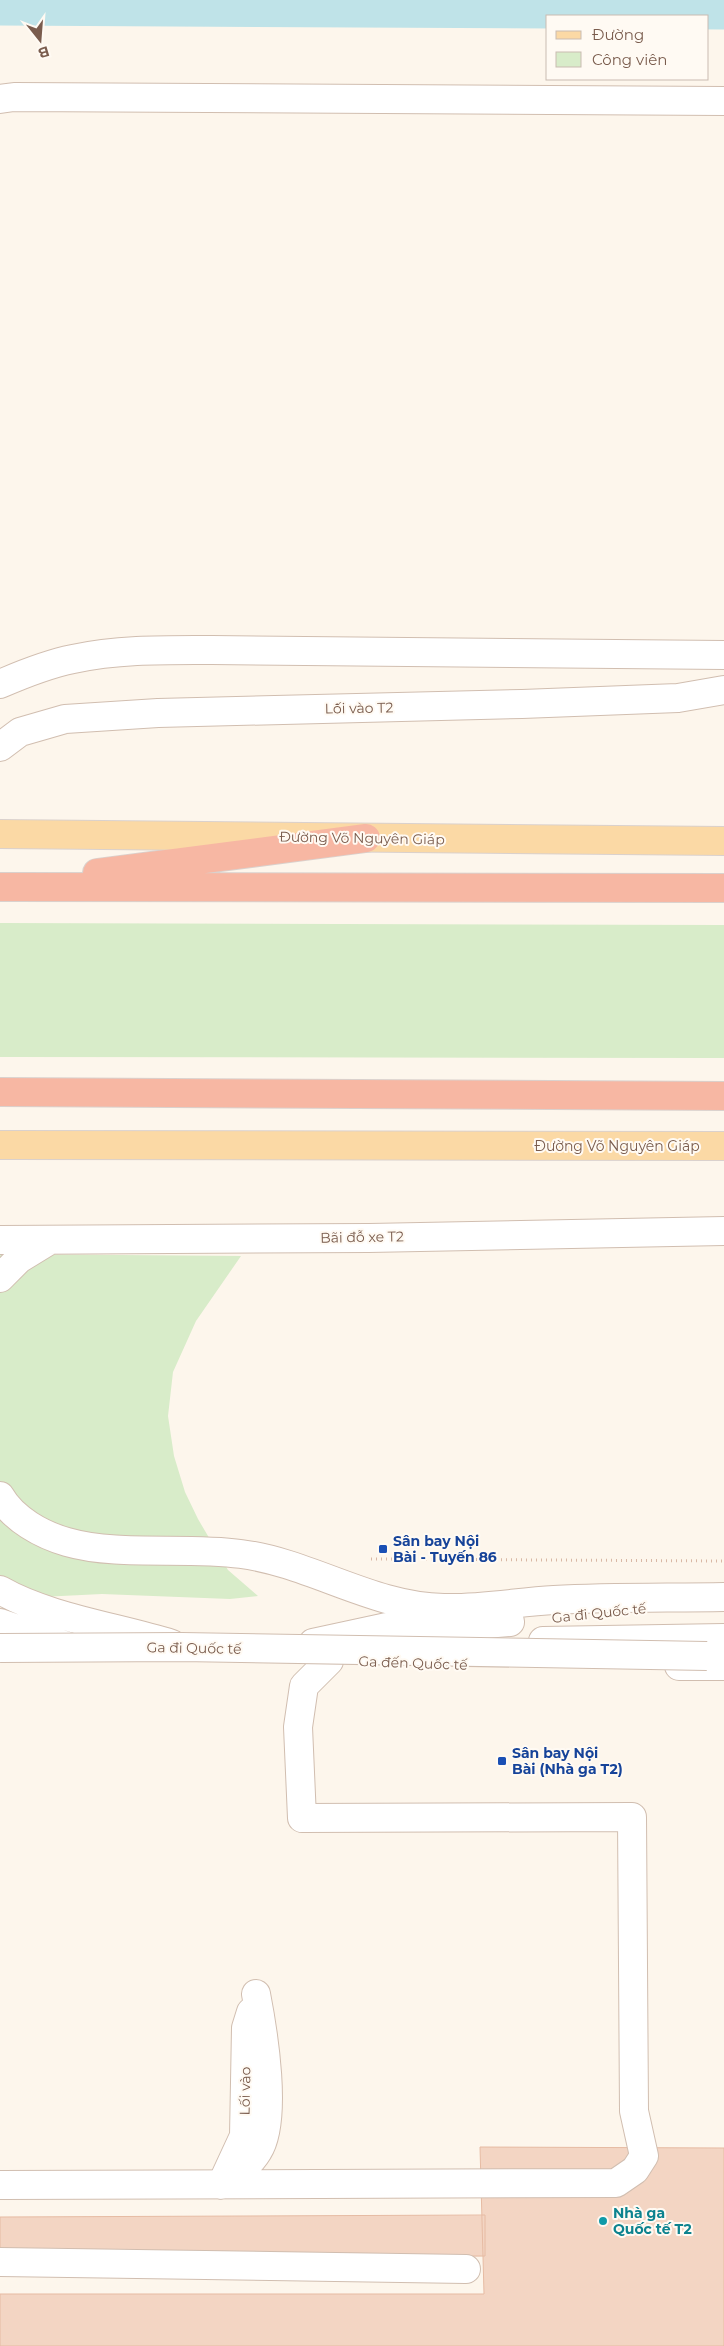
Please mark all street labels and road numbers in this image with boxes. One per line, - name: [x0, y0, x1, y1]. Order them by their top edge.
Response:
- street label: Lối vào T2: [325, 698, 393, 718]
- street label: Đường Võ Nguyên Giáp: [279, 828, 445, 848]
- street label: Đường Võ Nguyên Giáp: [534, 1137, 700, 1155]
- street label: Bãi đỗ xe T2: [320, 1227, 404, 1247]
- street label: Ga đi Quốc tế: [551, 1599, 648, 1627]
- street label: Ga đi Quốc tế: [146, 1638, 242, 1658]
- street label: Ga đến Quốc tế: [358, 1652, 468, 1674]
- street label: Lối vào: [236, 2066, 254, 2116]

